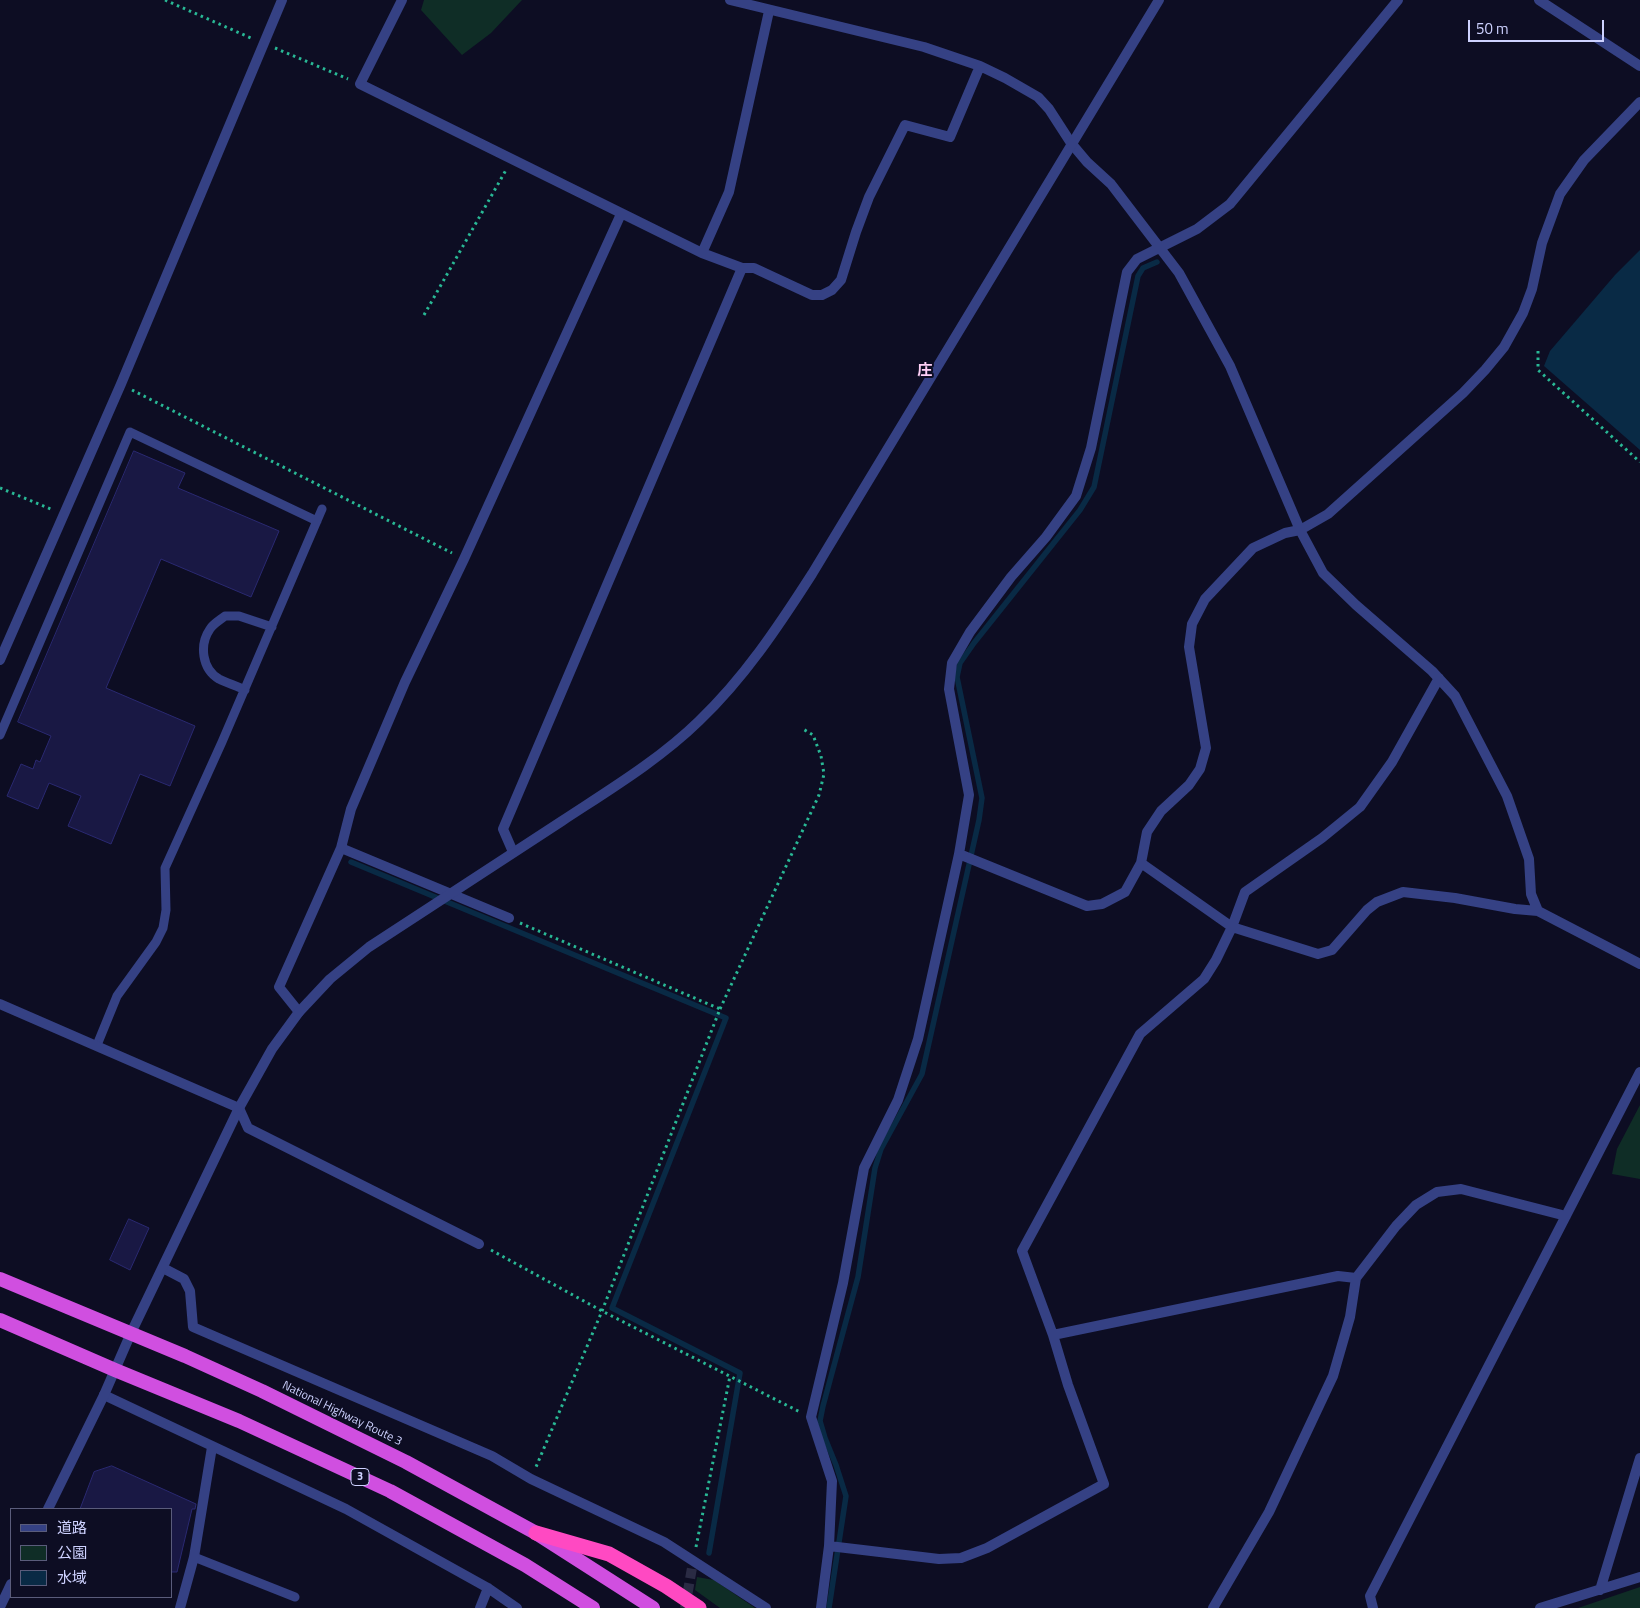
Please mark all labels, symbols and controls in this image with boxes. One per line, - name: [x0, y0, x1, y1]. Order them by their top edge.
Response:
- scale bar: [1470, 10, 1606, 42]
- text: 50 m: [1476, 17, 1509, 40]
- district label: 庄: [918, 362, 932, 380]
- street label: National Highway Route 3: [280, 1379, 404, 1449]
- road number: 3: [351, 1468, 369, 1485]
- legend: [10, 1508, 172, 1598]
- text: 道路: [57, 1516, 87, 1539]
- text: 公園: [57, 1541, 87, 1564]
- text: 水域: [57, 1566, 87, 1589]

